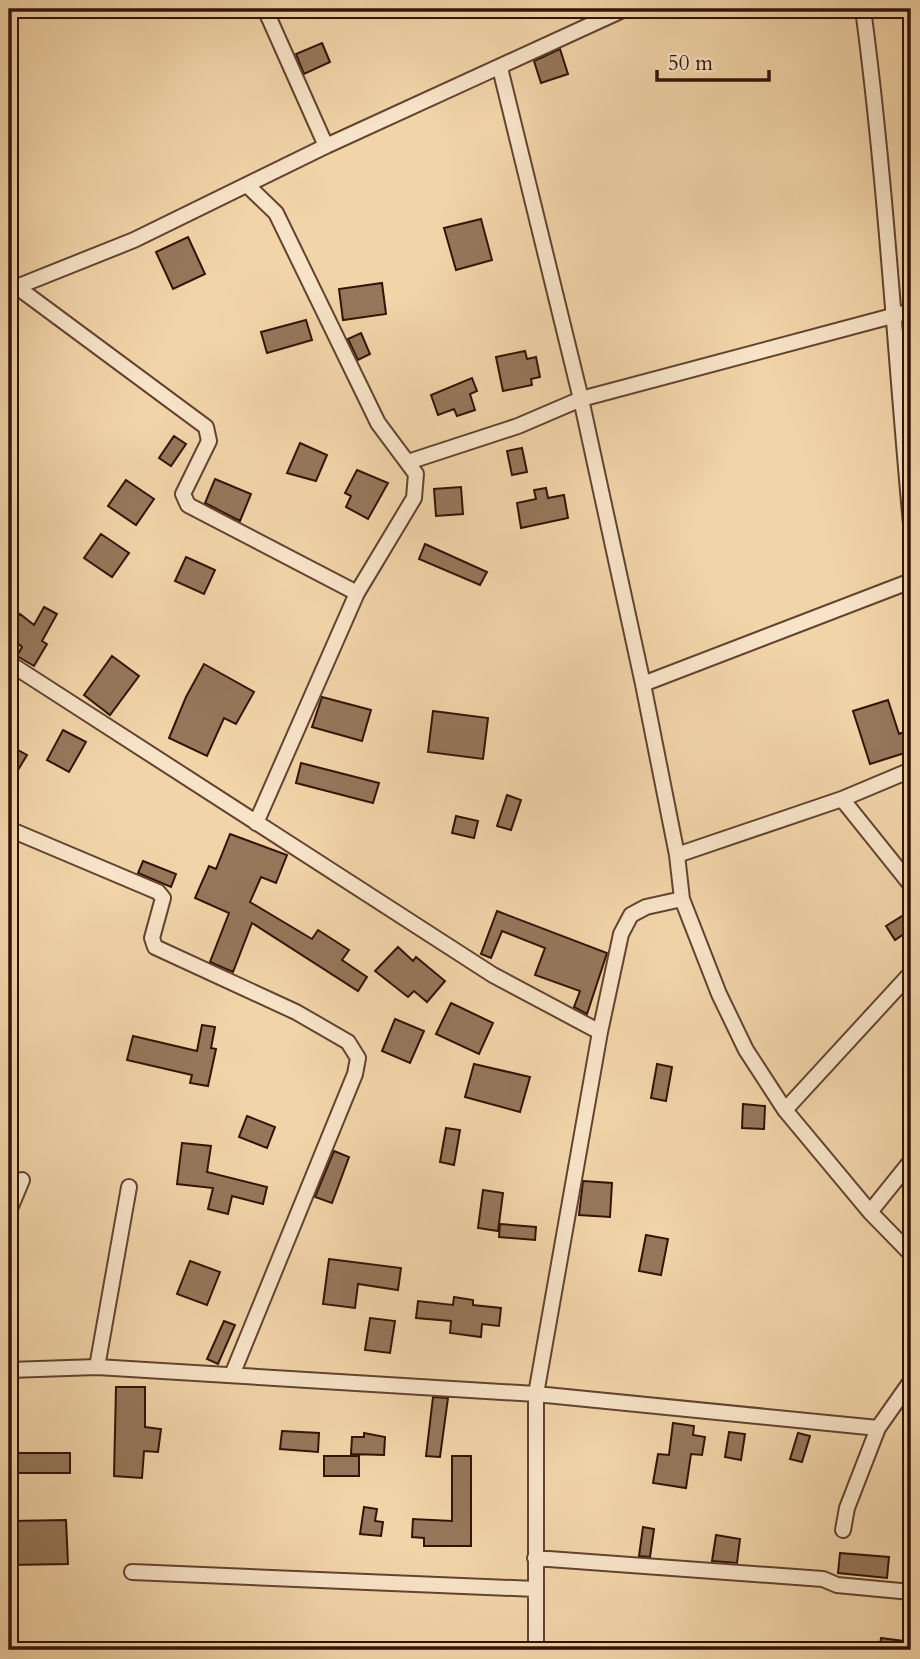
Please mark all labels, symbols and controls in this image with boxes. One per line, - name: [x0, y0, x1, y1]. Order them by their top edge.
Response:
- scale bar: [657, 38, 769, 82]
- text: 50 m: [668, 49, 713, 78]

